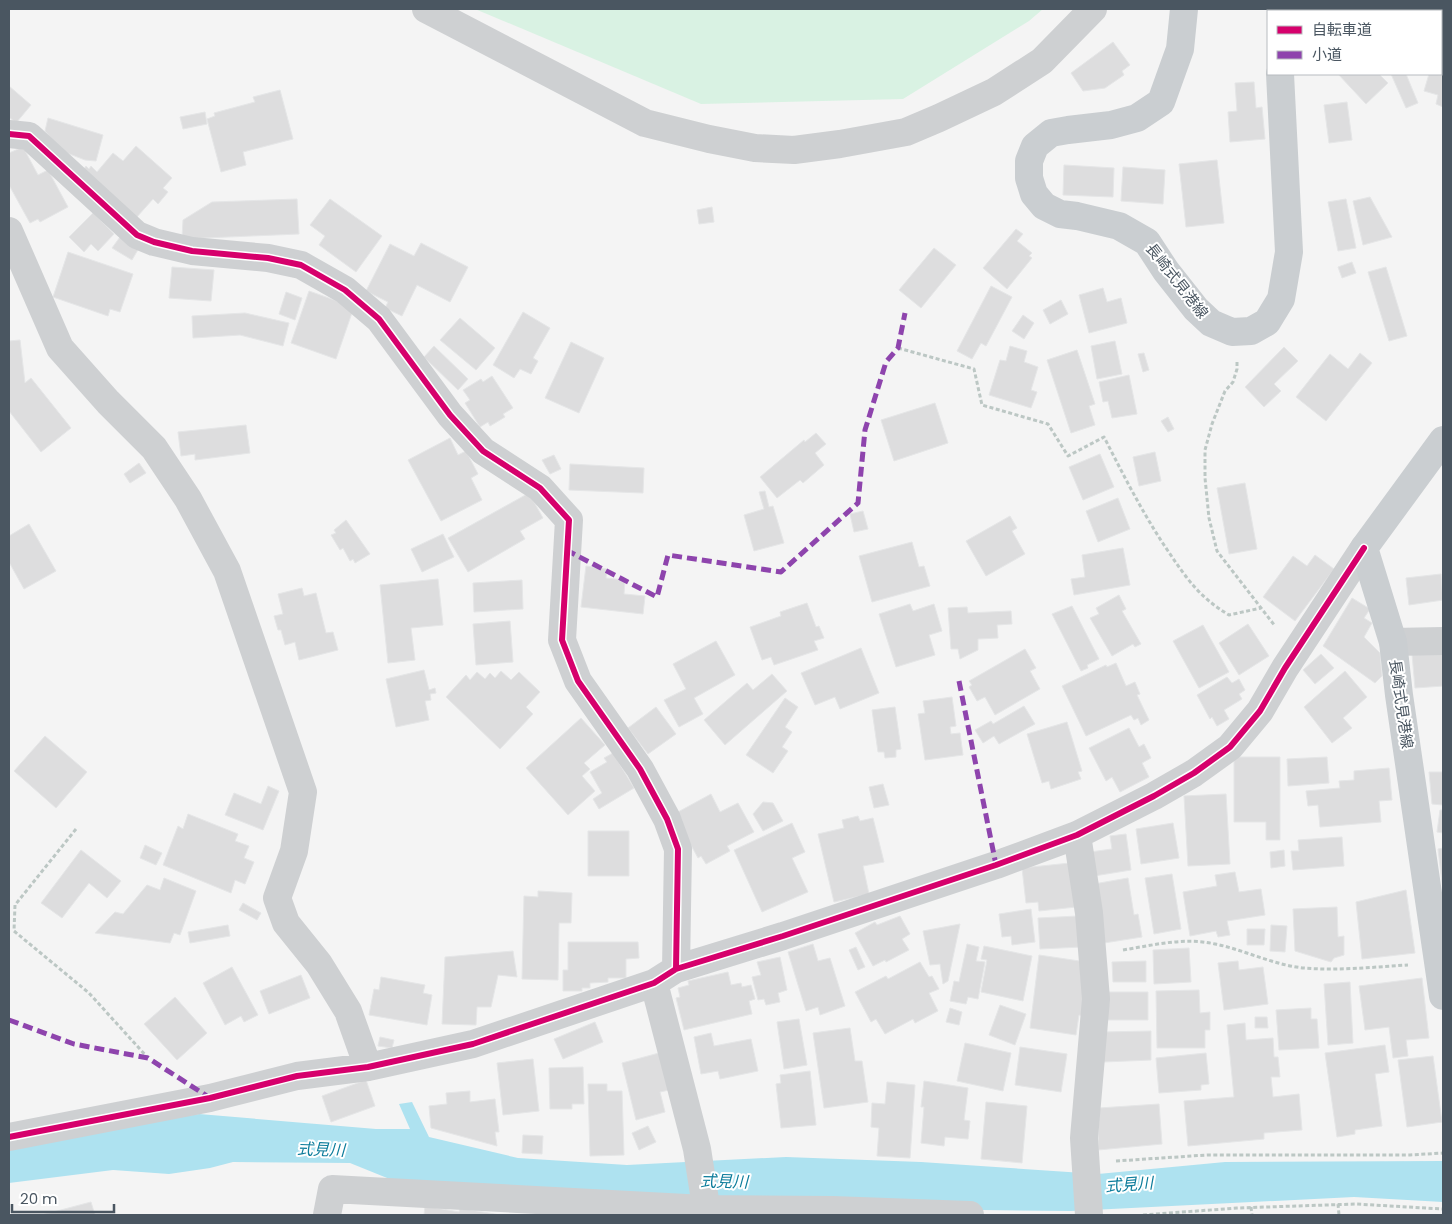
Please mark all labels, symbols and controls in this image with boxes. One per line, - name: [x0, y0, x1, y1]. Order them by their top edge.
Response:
- legend: [1267, 10, 1442, 75]
- text: 自転車道: [1312, 19, 1372, 40]
- text: 小道: [1312, 44, 1342, 65]
- street label: 長崎式見港線: [1141, 239, 1213, 323]
- street label: 長崎式見港線: [1385, 658, 1418, 750]
- water label: 式見川: [297, 1137, 347, 1162]
- water label: 式見川: [700, 1170, 750, 1193]
- water label: 式見川: [1104, 1171, 1156, 1198]
- scale bar: [12, 1182, 115, 1214]
- text: 20 m: [20, 1188, 58, 1209]

